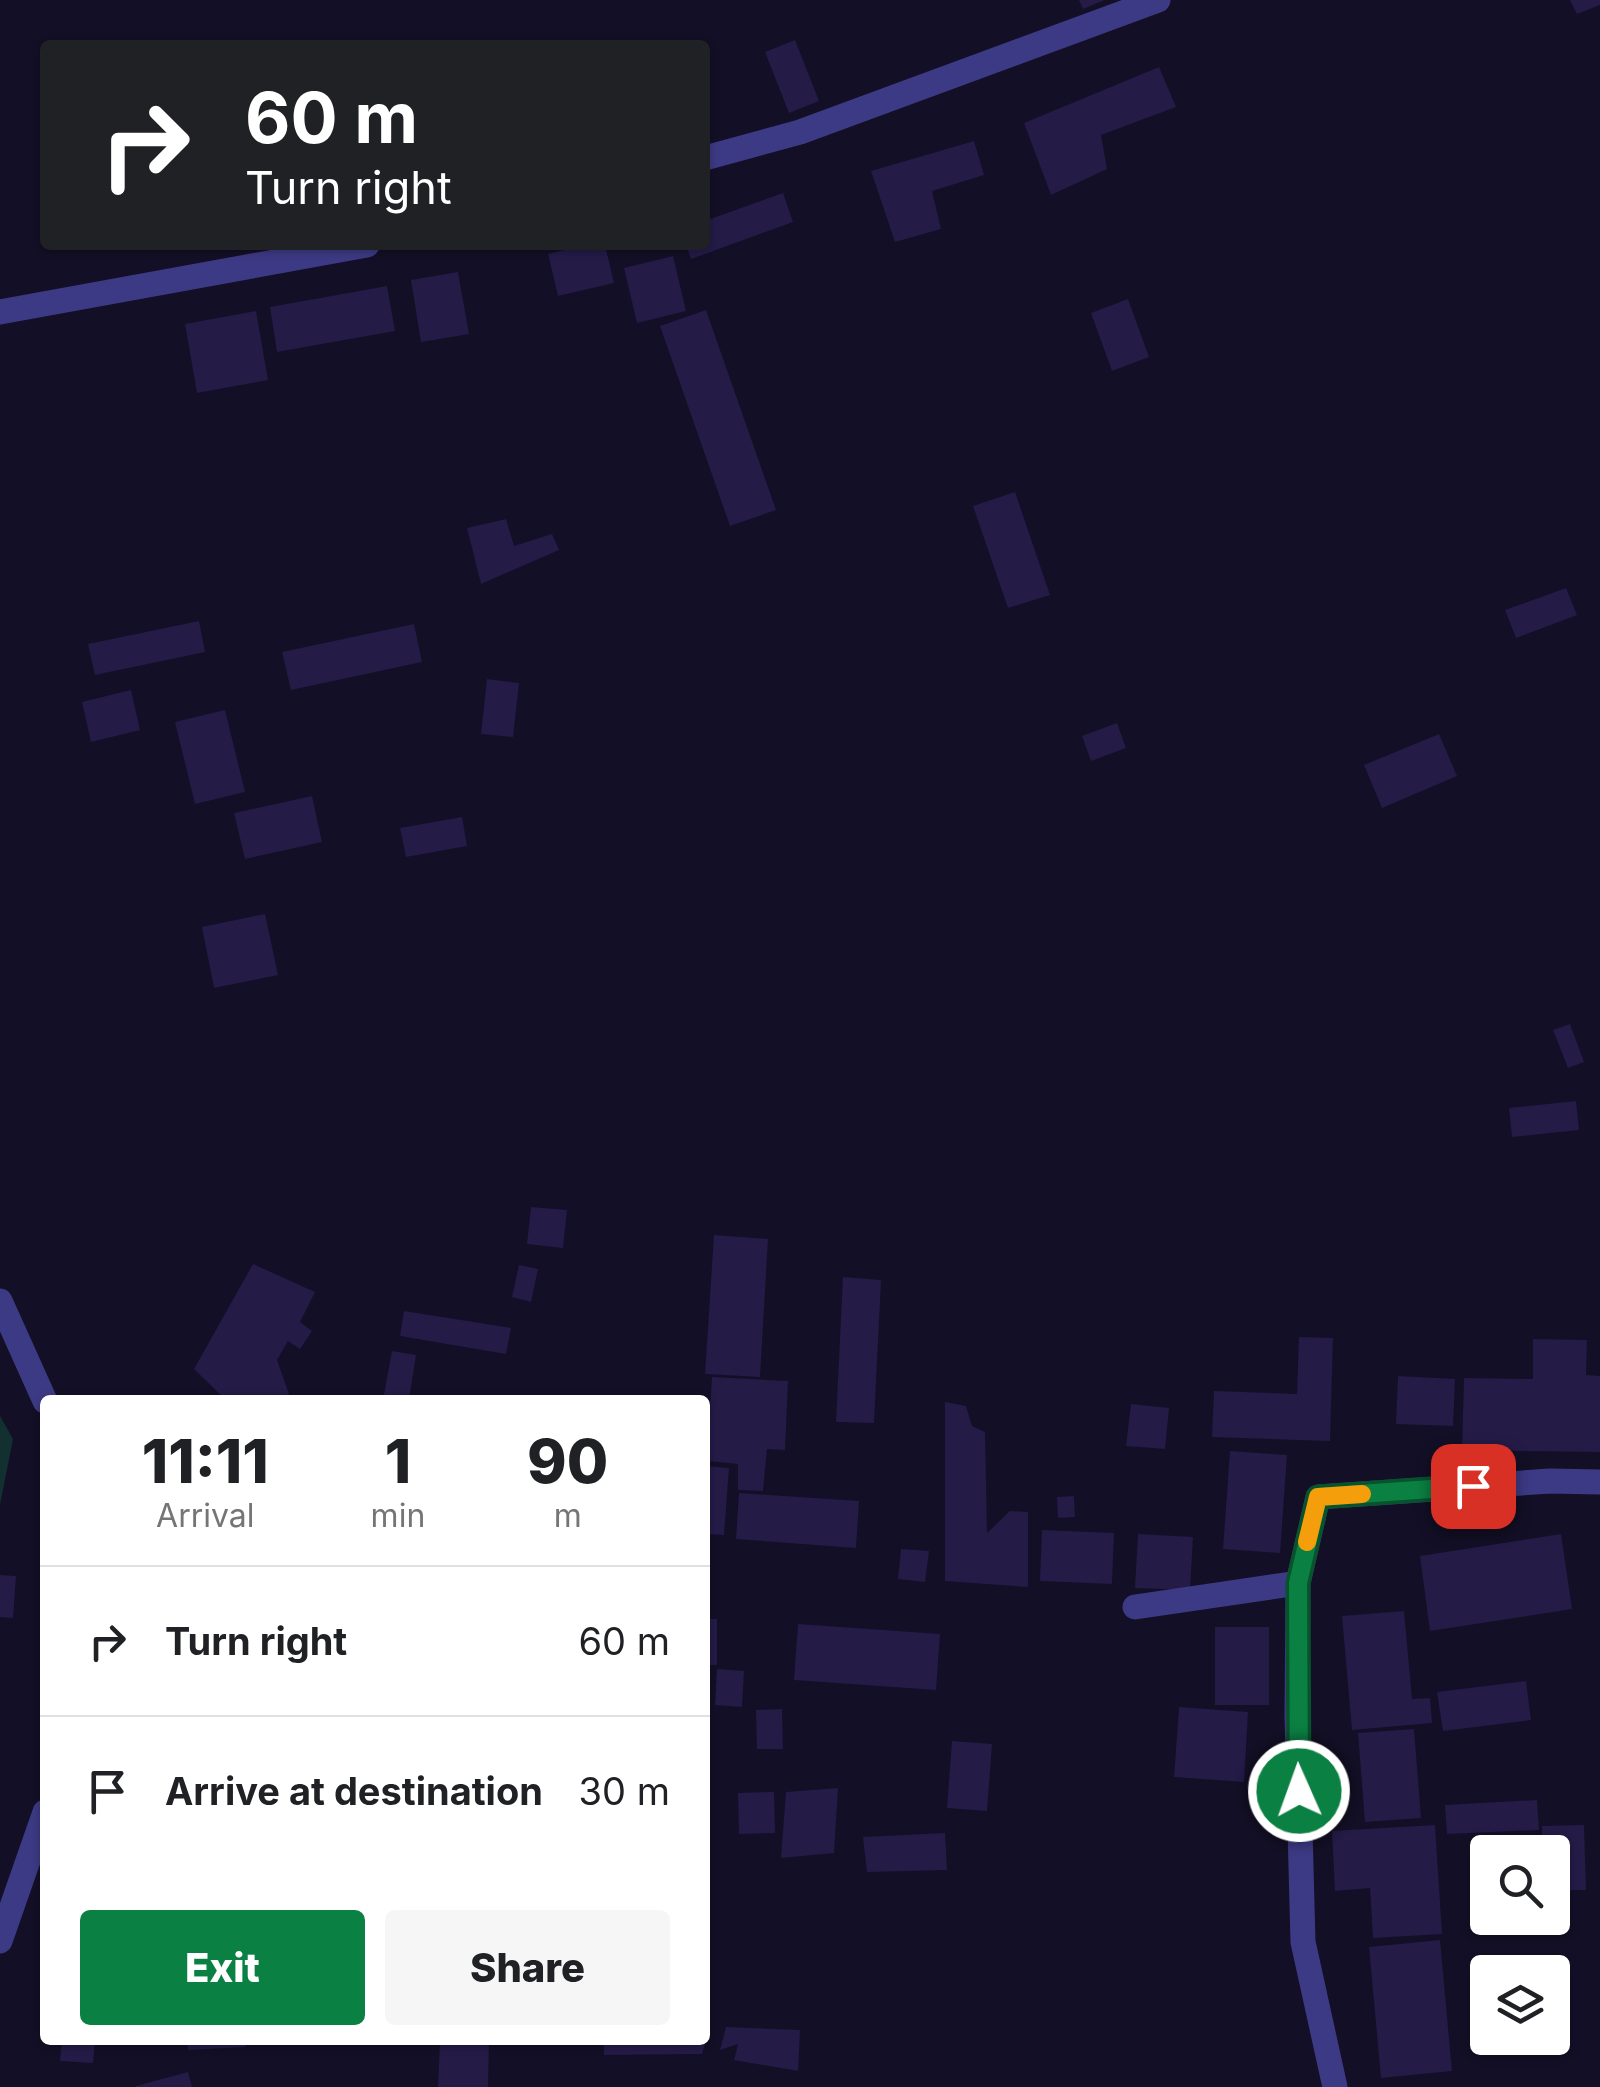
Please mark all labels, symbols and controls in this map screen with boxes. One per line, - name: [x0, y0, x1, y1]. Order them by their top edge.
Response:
- text: 60 m: [245, 75, 418, 160]
- icon: right: [80, 80, 210, 210]
- text: Turn right: [245, 160, 452, 215]
- text: 11:11: [142, 1425, 269, 1497]
- text: 1: [385, 1425, 411, 1497]
- text: 90: [527, 1425, 608, 1497]
- pin: [1431, 1444, 1516, 1529]
- icon: arrive: [1446, 1459, 1501, 1514]
- text: Arrival: [156, 1496, 255, 1535]
- text: min: [371, 1496, 425, 1535]
- text: m: [554, 1496, 582, 1535]
- icon: right: [80, 1614, 135, 1669]
- text: Turn right: [165, 1618, 347, 1664]
- text: 60 m: [578, 1618, 670, 1664]
- position arrow: [1247, 1739, 1351, 1843]
- icon: arrive: [80, 1764, 135, 1819]
- text: Arrive at destination: [165, 1768, 543, 1814]
- text: 30 m: [579, 1768, 670, 1814]
- map controls: [1470, 1835, 1570, 2055]
- button: search: [1470, 1835, 1570, 1935]
- button: Exit: [80, 1910, 365, 2025]
- button: Share: [385, 1910, 670, 2025]
- button: layers: [1470, 1955, 1570, 2055]

